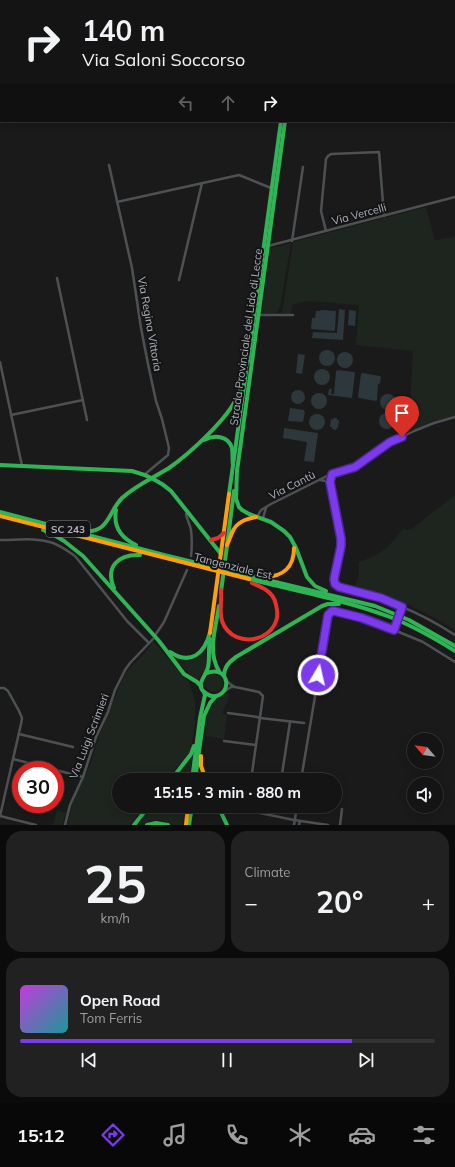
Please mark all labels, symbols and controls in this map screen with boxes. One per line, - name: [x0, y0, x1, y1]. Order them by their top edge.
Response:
- text: 140 m: [82, 13, 165, 48]
- icon: right: [16, 16, 68, 68]
- text: Via Saloni Soccorso: [82, 48, 245, 71]
- icon: left: [175, 92, 197, 114]
- icon: ahead: [217, 92, 239, 114]
- icon: right: [259, 92, 281, 114]
- street label: Via Vercelli: [330, 200, 388, 228]
- street label: Strada Provinciale del Lido di Lecce: [227, 248, 265, 426]
- street label: Via Regina Vittoria: [135, 276, 165, 372]
- pin: [385, 396, 419, 437]
- icon: arrive: [391, 402, 413, 424]
- street label: Via Cantù: [266, 467, 318, 503]
- road number: SC 243: [46, 521, 90, 537]
- street label: Tangenziale Est: [193, 550, 274, 582]
- position arrow: [297, 654, 339, 696]
- street label: Via Luigi Scrimieri: [66, 691, 112, 781]
- north arrow: [407, 733, 443, 769]
- map controls: [407, 733, 443, 813]
- speed limit sign: 30: [12, 761, 64, 813]
- button: sound: [407, 777, 443, 813]
- text: 15:15 · 3 min · 880 m: [153, 783, 301, 802]
- text: 25: [84, 851, 146, 916]
- text: Climate: [245, 864, 290, 880]
- text: 20°: [316, 883, 363, 921]
- text: −: [245, 889, 258, 917]
- text: +: [422, 889, 435, 917]
- text: km/h: [101, 910, 130, 926]
- text: Open Road: [80, 991, 160, 1010]
- text: Tom Ferris: [80, 1010, 142, 1026]
- icon: previous: [78, 1049, 100, 1071]
- icon: pause: [216, 1049, 238, 1071]
- icon: next: [355, 1049, 377, 1071]
- icon: directions: [99, 1121, 127, 1149]
- icon: music: [161, 1121, 189, 1149]
- icon: phone: [223, 1121, 251, 1149]
- icon: climate: [286, 1121, 314, 1149]
- icon: car: [348, 1121, 376, 1149]
- icon: filters: [410, 1121, 438, 1149]
- text: 15:12: [17, 1124, 65, 1147]

